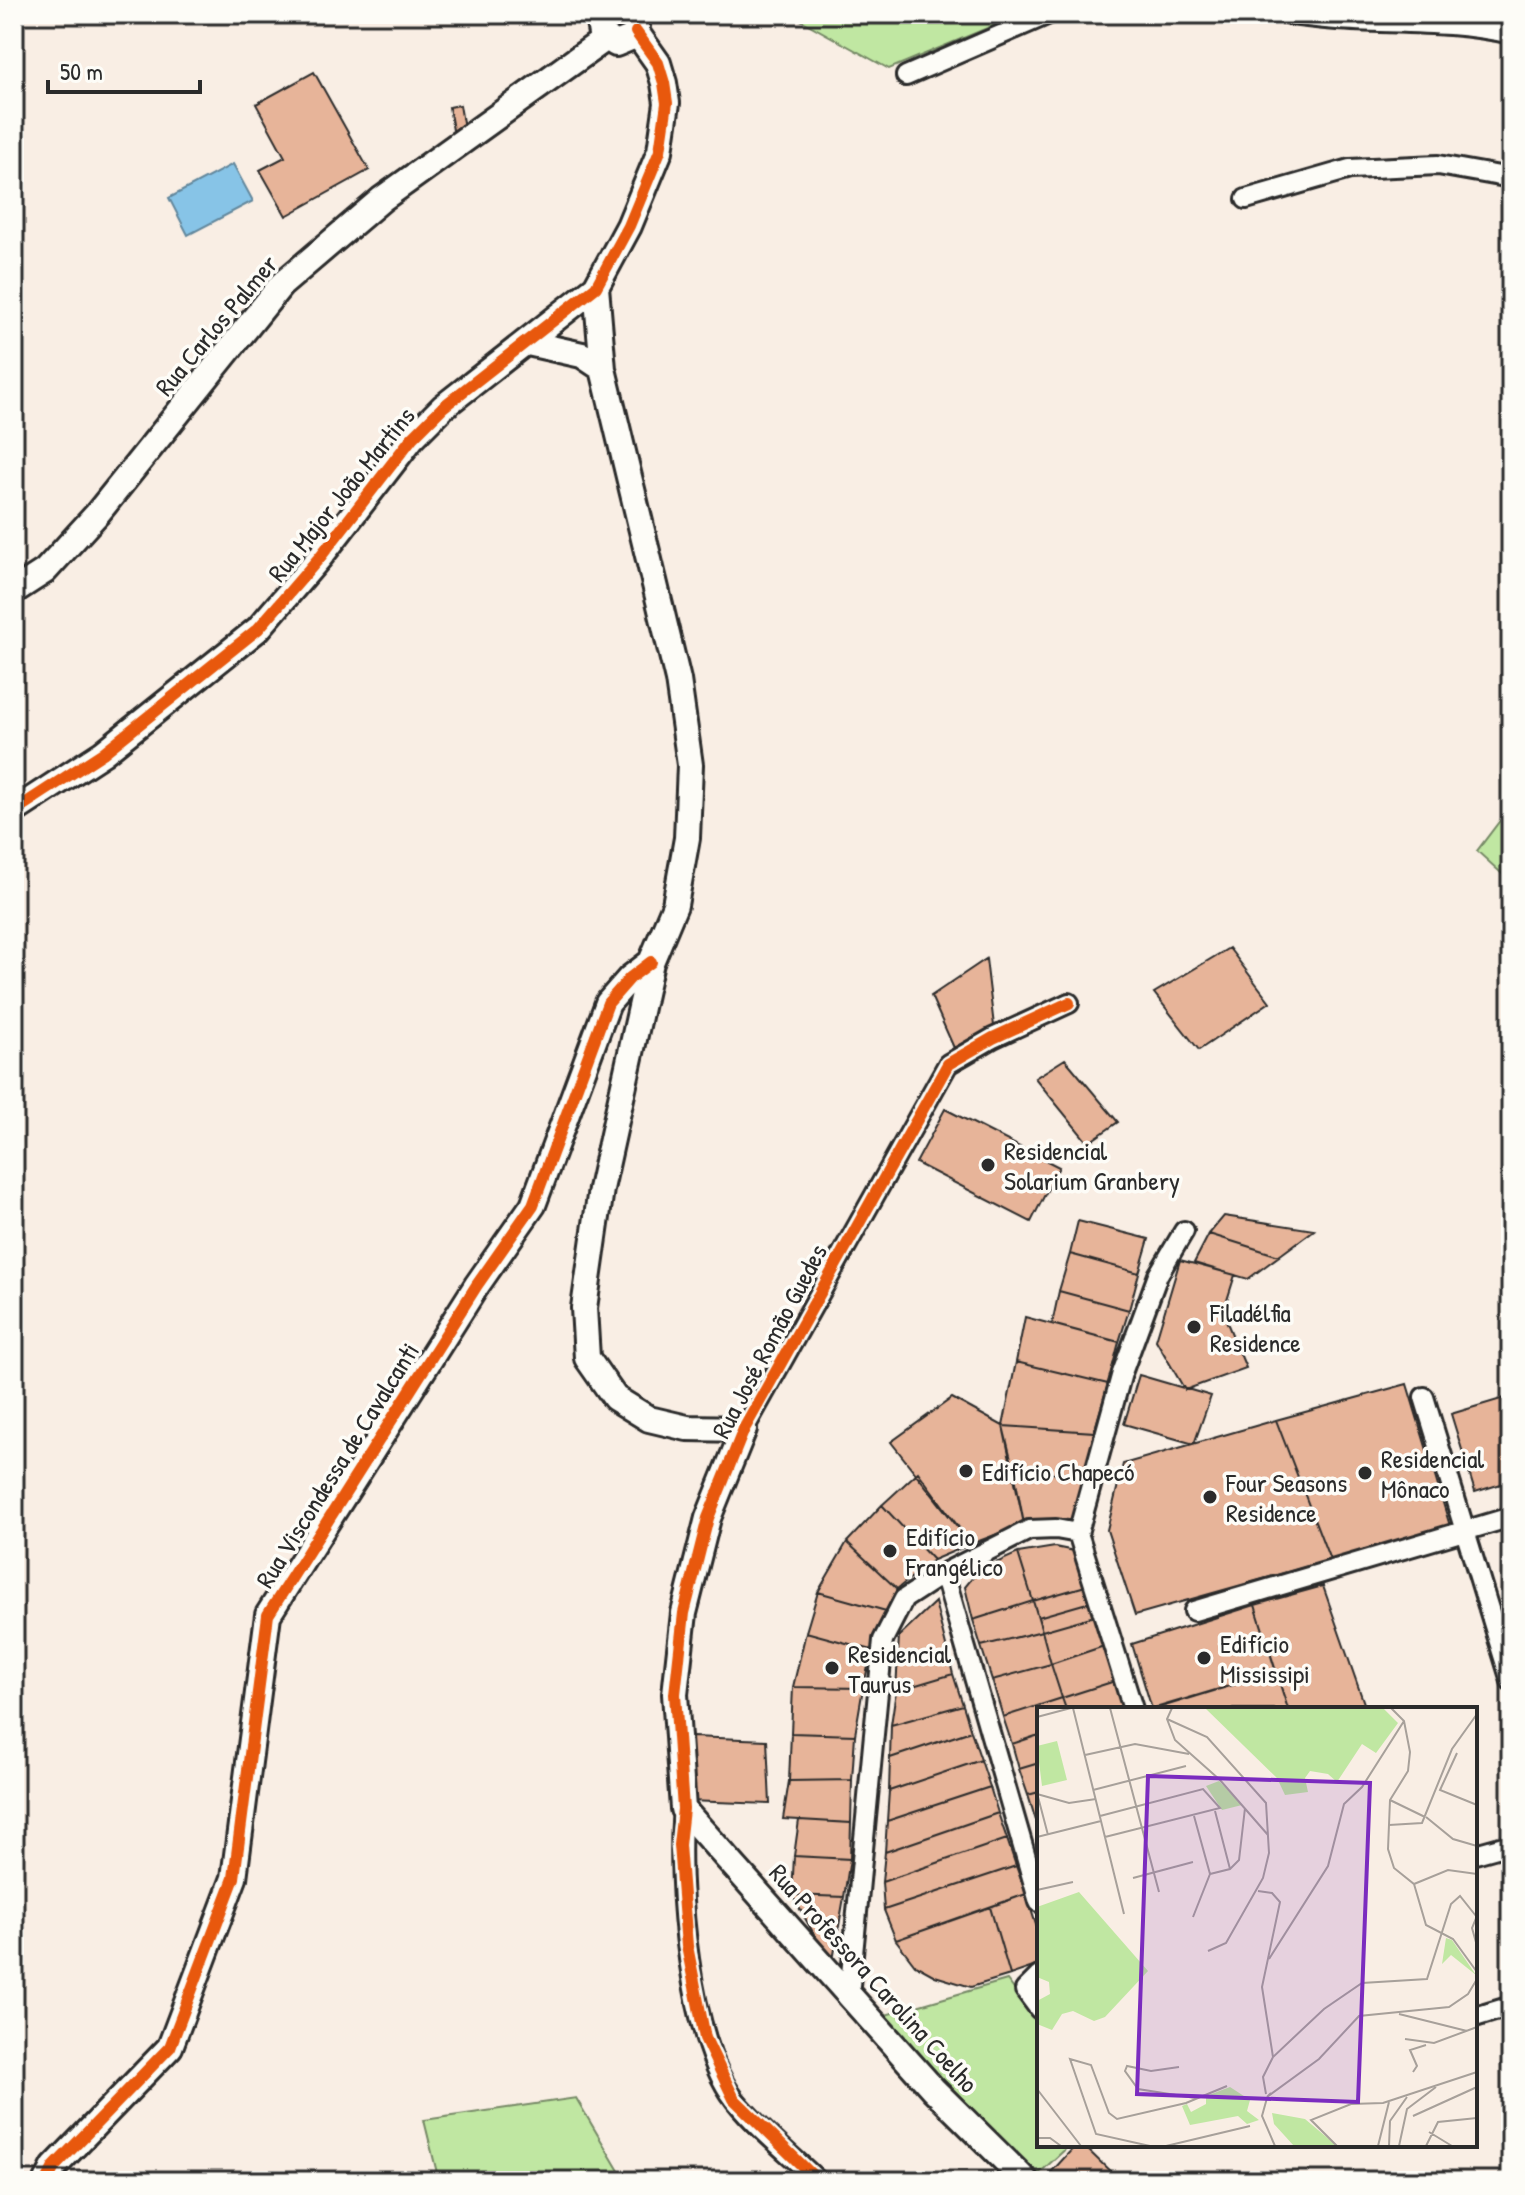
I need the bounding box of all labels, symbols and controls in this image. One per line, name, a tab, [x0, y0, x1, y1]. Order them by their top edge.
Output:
scale bar	[48, 44, 200, 94]
text: 50 m	[60, 55, 103, 87]
street label: Rua Carlos Palmer	[147, 247, 285, 403]
street label: Rua Major João Martins	[260, 399, 422, 589]
place label: Residencial Solarium Granbery	[1004, 1133, 1180, 1198]
marker: Residencial Solarium Granbery	[979, 1156, 997, 1174]
street label: Rua José Romão Guedes	[703, 1238, 835, 1444]
place label: Filadélfia Residence	[1209, 1295, 1301, 1360]
marker: Filadélfia Residence	[1185, 1318, 1203, 1336]
street label: Rua Viscondessa de Cavalcanti	[247, 1336, 427, 1594]
place label: Residencial Mônaco	[1381, 1441, 1484, 1506]
place label: Edifício Chapecó	[982, 1454, 1134, 1489]
marker: Edifício Chapecó	[957, 1462, 975, 1480]
marker: Residencial Mônaco	[1356, 1464, 1374, 1482]
place label: Four Seasons Residence	[1225, 1465, 1347, 1530]
marker: Four Seasons Residence	[1201, 1488, 1219, 1506]
place label: Edifício Frangélico	[905, 1519, 1003, 1584]
marker: Edifício Frangélico	[881, 1542, 899, 1560]
place label: Edifício Mississipi	[1220, 1626, 1310, 1691]
place label: Residencial Taurus	[848, 1636, 951, 1701]
marker: Edifício Mississipi	[1195, 1649, 1213, 1667]
marker: Residencial Taurus	[823, 1659, 841, 1677]
inset map	[1037, 1707, 1477, 2147]
street label: Rua Professora Carolina Coelho	[762, 1856, 986, 2100]

